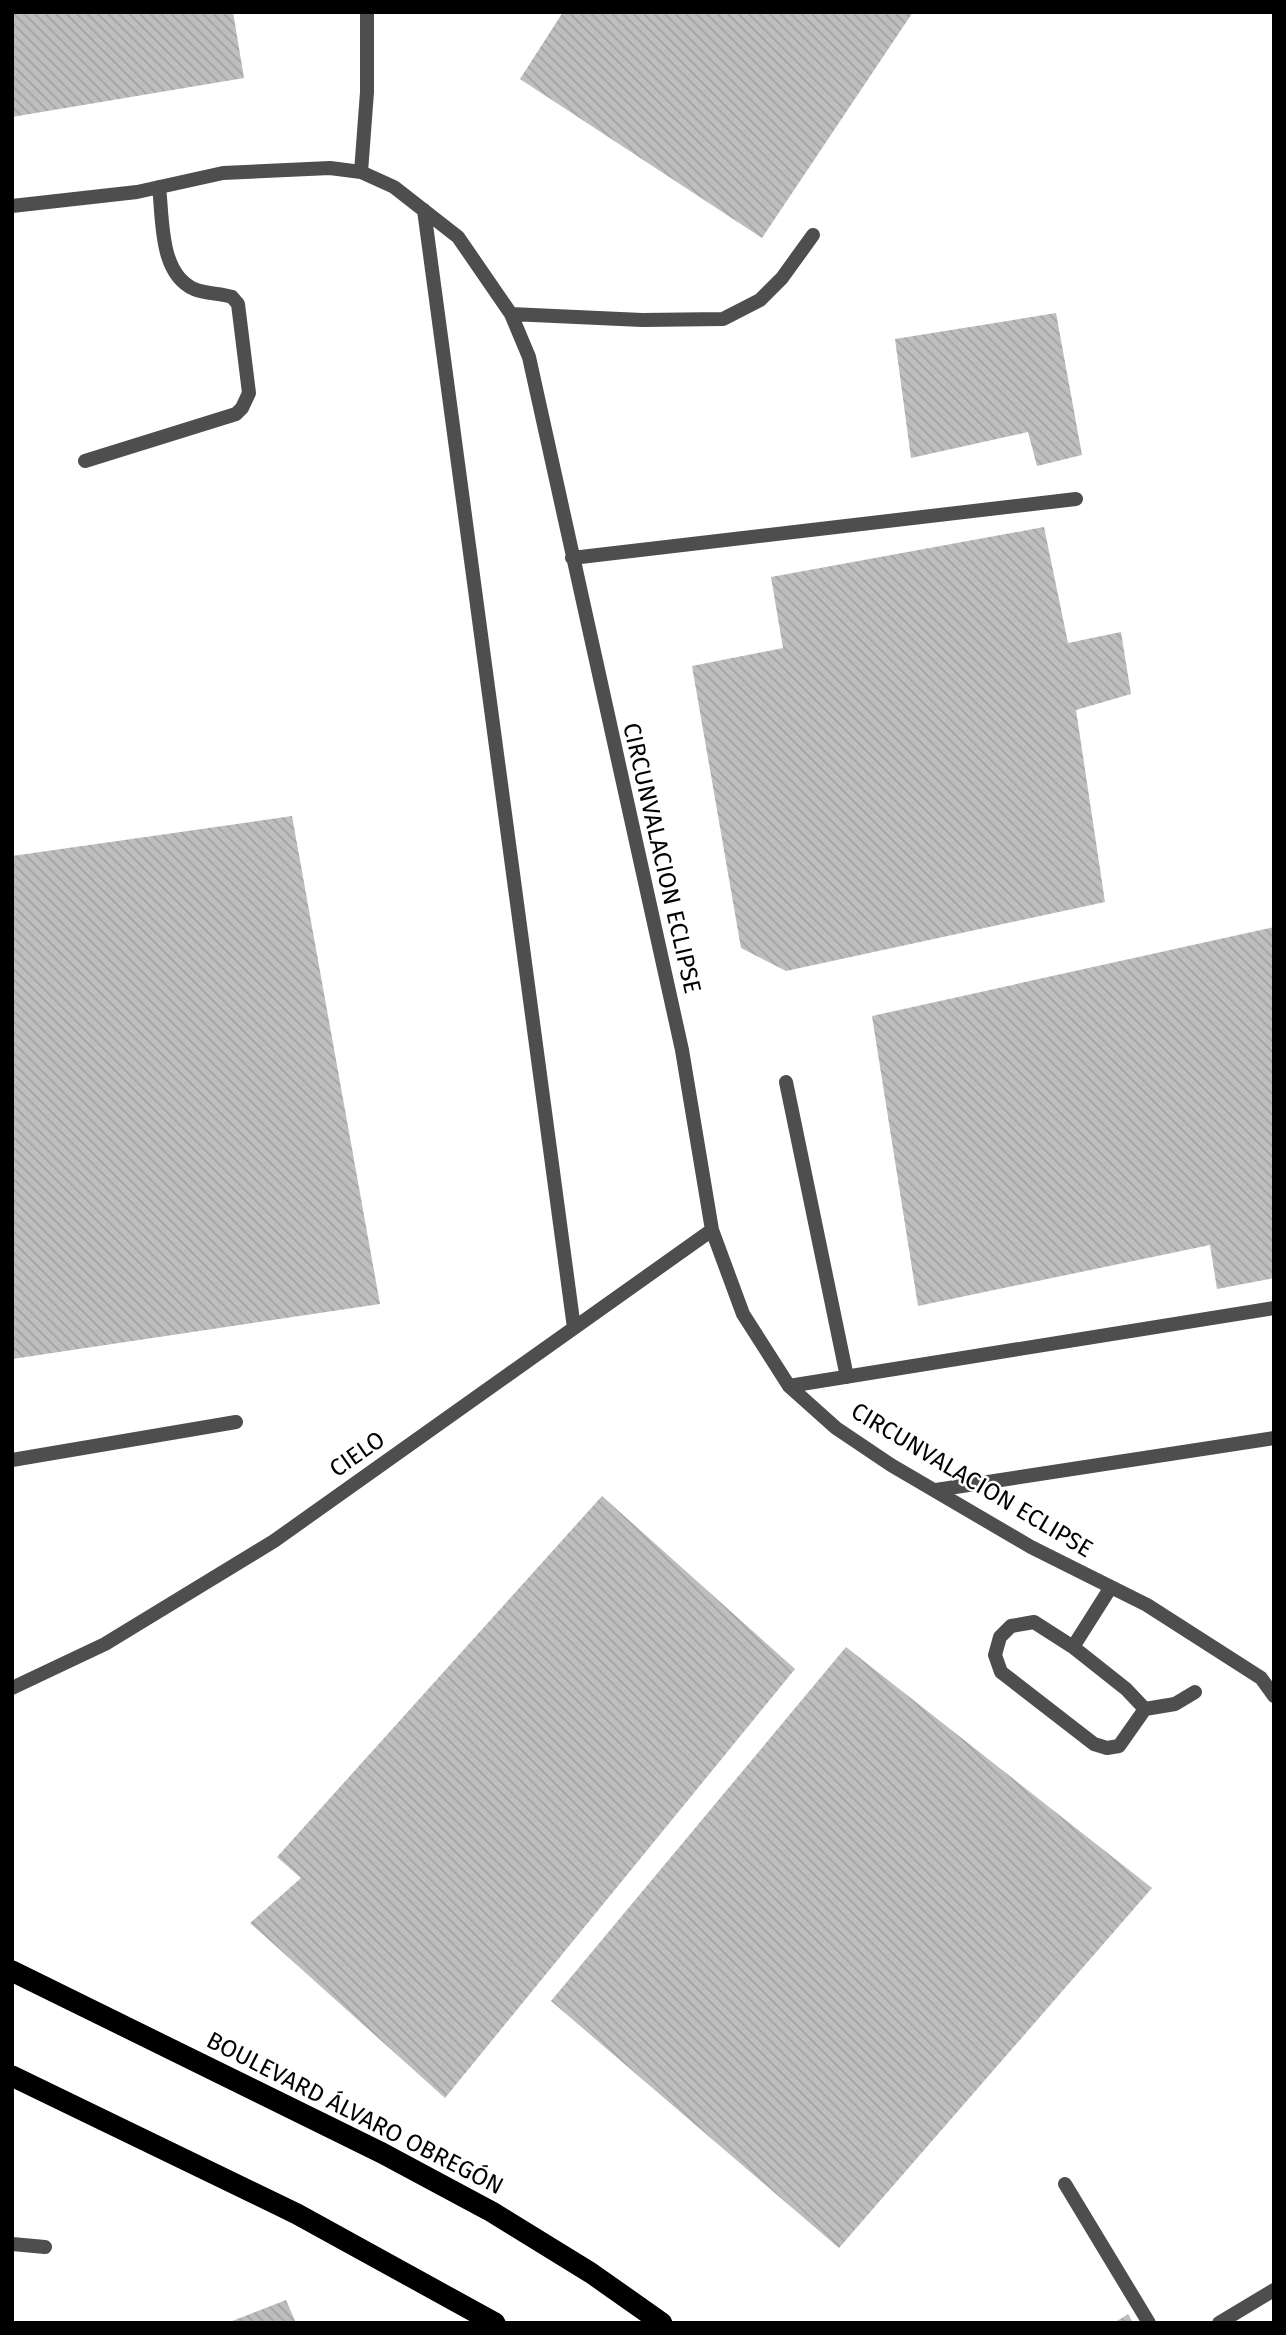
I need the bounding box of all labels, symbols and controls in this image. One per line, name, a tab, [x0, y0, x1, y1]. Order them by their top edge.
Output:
street label: CIRCUNVALACION ECLIPSE	[617, 720, 707, 996]
street label: CIRCUNVALACION ECLIPSE	[846, 1397, 1098, 1563]
street label: CIELO	[324, 1425, 390, 1483]
street label: BOULEVARD ÁLVARO OBREGÓN	[202, 2025, 508, 2200]

